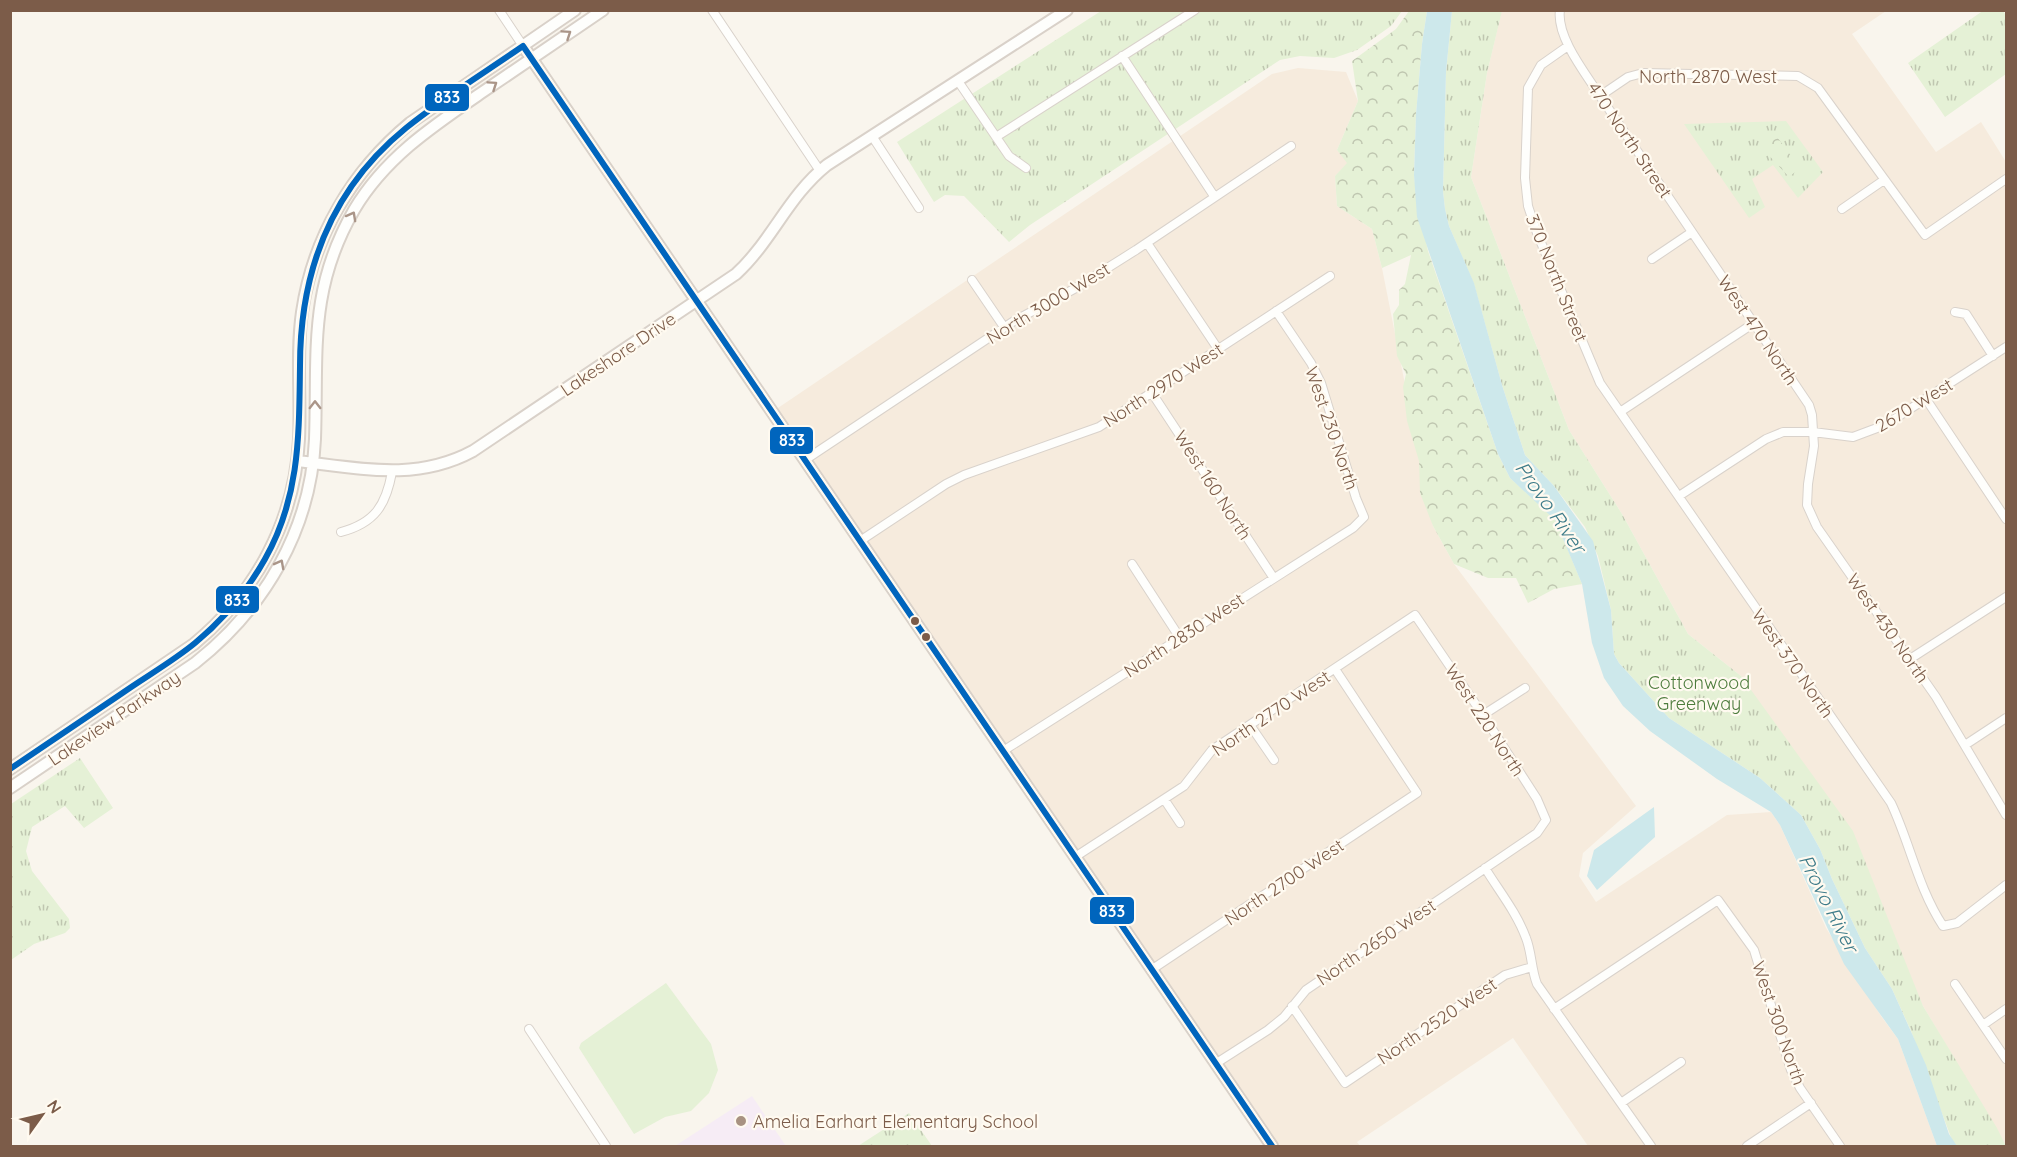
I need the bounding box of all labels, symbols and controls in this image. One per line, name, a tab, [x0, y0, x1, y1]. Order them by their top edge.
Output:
one-way arrow	[561, 31, 572, 42]
street label: North 2870 West	[1639, 65, 1777, 88]
street label: 470 North Street	[1583, 78, 1677, 202]
one-way arrow	[486, 81, 497, 92]
line badge: 833	[424, 83, 470, 112]
text: 833	[434, 87, 460, 107]
street label: 370 North Street	[1521, 211, 1593, 345]
one-way arrow	[344, 212, 356, 222]
street label: North 3000 West	[982, 257, 1114, 349]
street label: West 470 North	[1713, 271, 1803, 389]
street label: Lakeshore Drive	[556, 307, 680, 401]
street label: North 2970 West	[1099, 338, 1227, 432]
street label: West 230 North	[1300, 363, 1364, 493]
street label: 2670 West	[1871, 373, 1957, 437]
one-way arrow	[309, 400, 321, 409]
line badge: 833	[769, 426, 814, 455]
street label: West 160 North	[1169, 426, 1257, 544]
text: 833	[779, 430, 805, 450]
water label: Provo River	[1510, 456, 1593, 560]
one-way arrow	[273, 560, 284, 571]
street label: West 430 North	[1842, 569, 1934, 687]
line badge: 833	[215, 585, 260, 614]
street label: North 2830 West	[1120, 588, 1248, 682]
text: 833	[224, 590, 250, 610]
street label: West 370 North	[1747, 604, 1839, 722]
unlabelled marker	[909, 615, 921, 627]
unlabelled marker	[920, 631, 932, 643]
street label: West 220 North	[1440, 659, 1530, 781]
street label: Lakeview Parkway	[43, 665, 185, 771]
street label: North 2770 West	[1207, 665, 1335, 761]
park label: Cottonwood Greenway	[1648, 671, 1750, 715]
street label: North 2700 West	[1220, 834, 1348, 930]
water label: Provo River	[1794, 850, 1865, 958]
street label: North 2650 West	[1312, 894, 1440, 990]
line badge: 833	[1089, 896, 1135, 925]
text: 833	[1099, 901, 1125, 921]
street label: West 300 North	[1747, 958, 1811, 1088]
street label: North 2520 West	[1373, 973, 1501, 1069]
north arrow	[12, 1085, 72, 1145]
text: N	[43, 1096, 66, 1117]
place label: Amelia Earhart Elementary School	[753, 1110, 1038, 1133]
marker: Amelia Earhart Elementary School	[734, 1114, 748, 1128]

